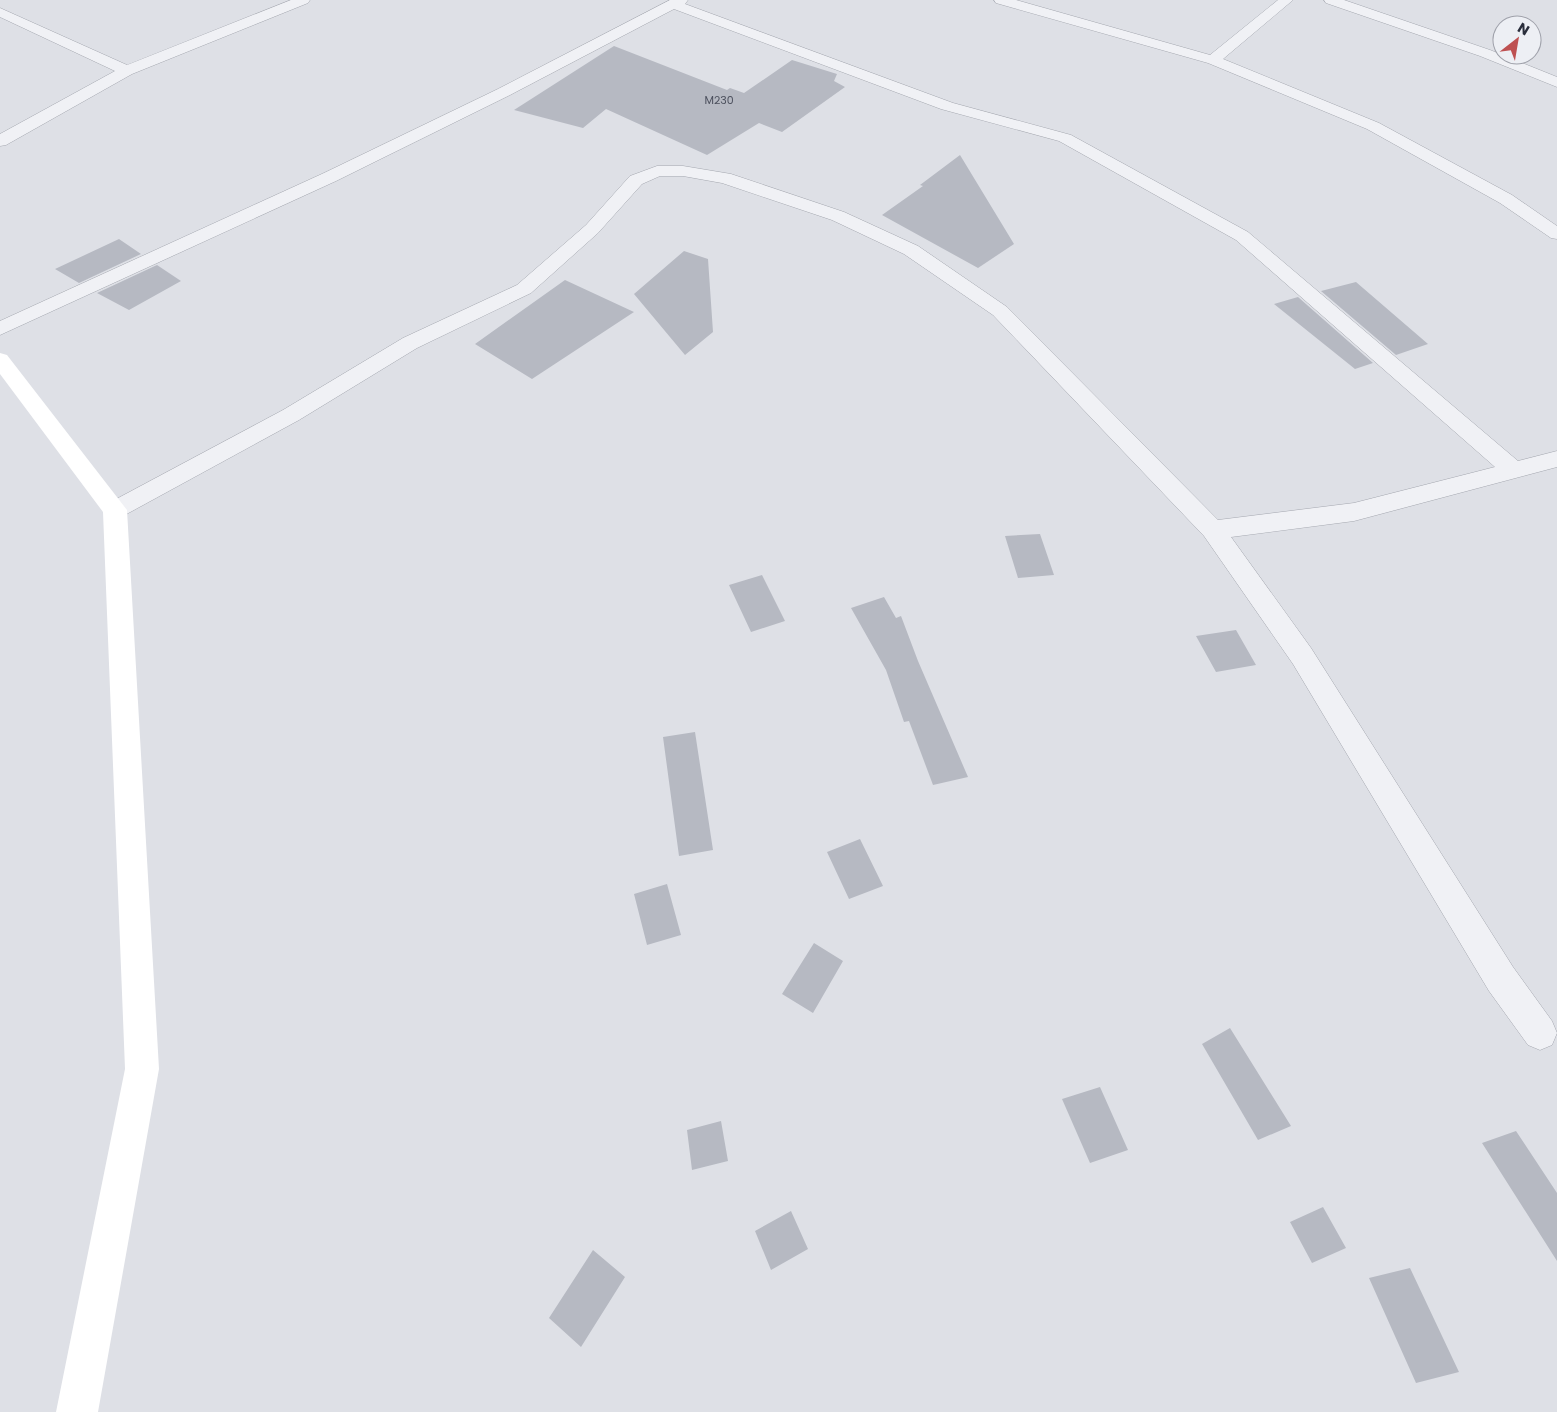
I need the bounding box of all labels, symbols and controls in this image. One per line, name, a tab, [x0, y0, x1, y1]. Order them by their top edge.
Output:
north arrow	[1492, 15, 1542, 65]
text: N	[1514, 18, 1533, 40]
house number: M230	[704, 92, 734, 108]

